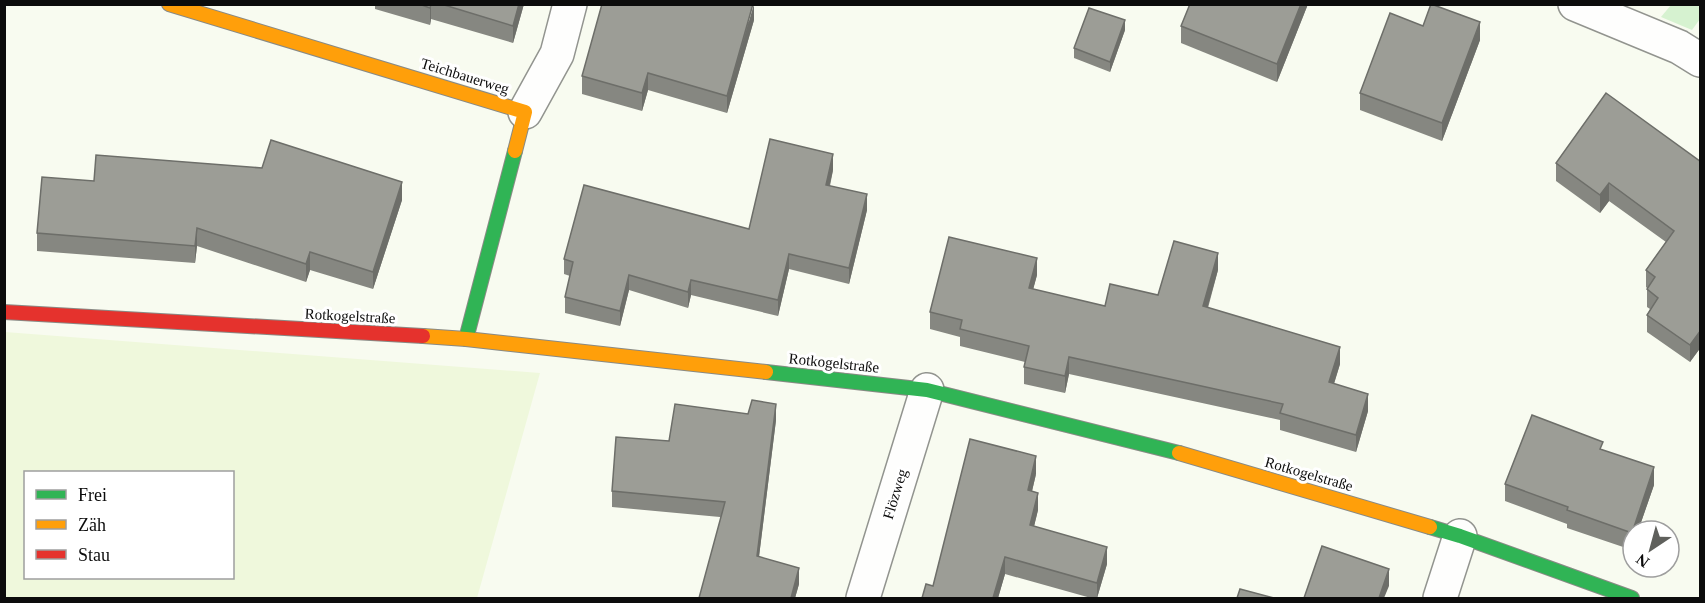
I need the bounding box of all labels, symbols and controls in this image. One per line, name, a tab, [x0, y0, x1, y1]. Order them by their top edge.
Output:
street label: Teichbauerweg	[419, 55, 512, 97]
street label: Rotkogelstraße	[304, 306, 396, 326]
street label: Rotkogelstraße	[788, 350, 880, 376]
street label: Rotkogelstraße	[1263, 454, 1355, 494]
street label: Flözweg	[880, 466, 910, 521]
legend	[24, 471, 234, 579]
text: Frei	[78, 485, 107, 505]
text: Zäh	[78, 515, 106, 535]
north arrow	[1621, 519, 1681, 579]
text: Stau	[78, 545, 110, 565]
text: N	[1632, 550, 1652, 571]

